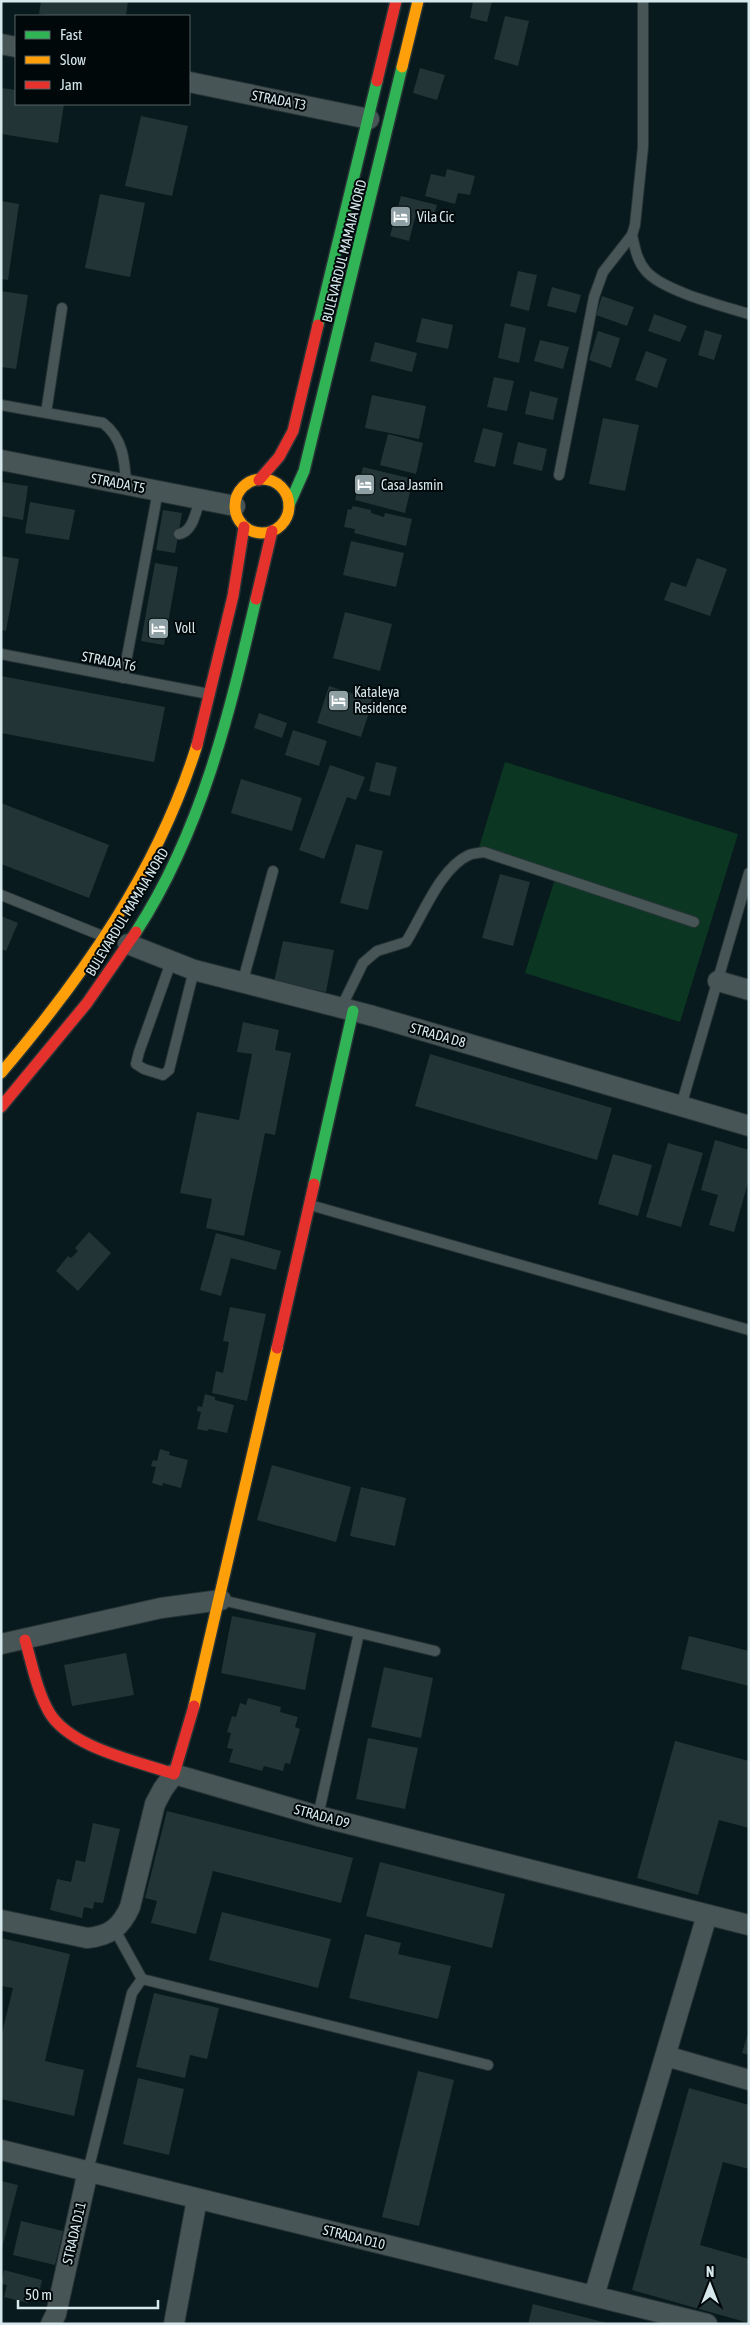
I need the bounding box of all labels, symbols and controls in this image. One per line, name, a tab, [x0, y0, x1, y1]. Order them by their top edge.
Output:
legend	[15, 15, 190, 105]
text: Fast	[60, 26, 82, 43]
text: Slow	[60, 51, 86, 68]
text: Jam	[60, 76, 83, 93]
street label: STRADA T3	[250, 87, 308, 113]
street label: BULEVARDUL MAMAIA NORD	[319, 178, 369, 324]
hotel icon: Vila Cic	[389, 205, 413, 229]
place label: Vila Cic	[417, 209, 455, 225]
street label: STRADA T5	[89, 470, 147, 496]
hotel icon: Casa Jasmin	[353, 473, 377, 497]
place label: Casa Jasmin	[381, 477, 443, 493]
hotel icon: Voll	[147, 616, 171, 640]
place label: Voll	[175, 620, 196, 636]
street label: STRADA T6	[80, 648, 138, 674]
place label: Kataleya Residence	[354, 684, 407, 716]
hotel icon: Kataleya Residence	[326, 688, 350, 712]
street label: BULEVARDUL MAMAIA NORD	[82, 845, 172, 979]
street label: STRADA D8	[408, 1019, 468, 1051]
street label: STRADA D9	[292, 1801, 352, 1831]
street label: STRADA D11	[59, 2200, 89, 2266]
street label: STRADA D10	[321, 2222, 387, 2253]
north arrow	[685, 2260, 735, 2310]
text: N	[706, 2264, 714, 2280]
scale bar	[18, 2278, 158, 2310]
text: 50 m	[25, 2286, 52, 2303]

